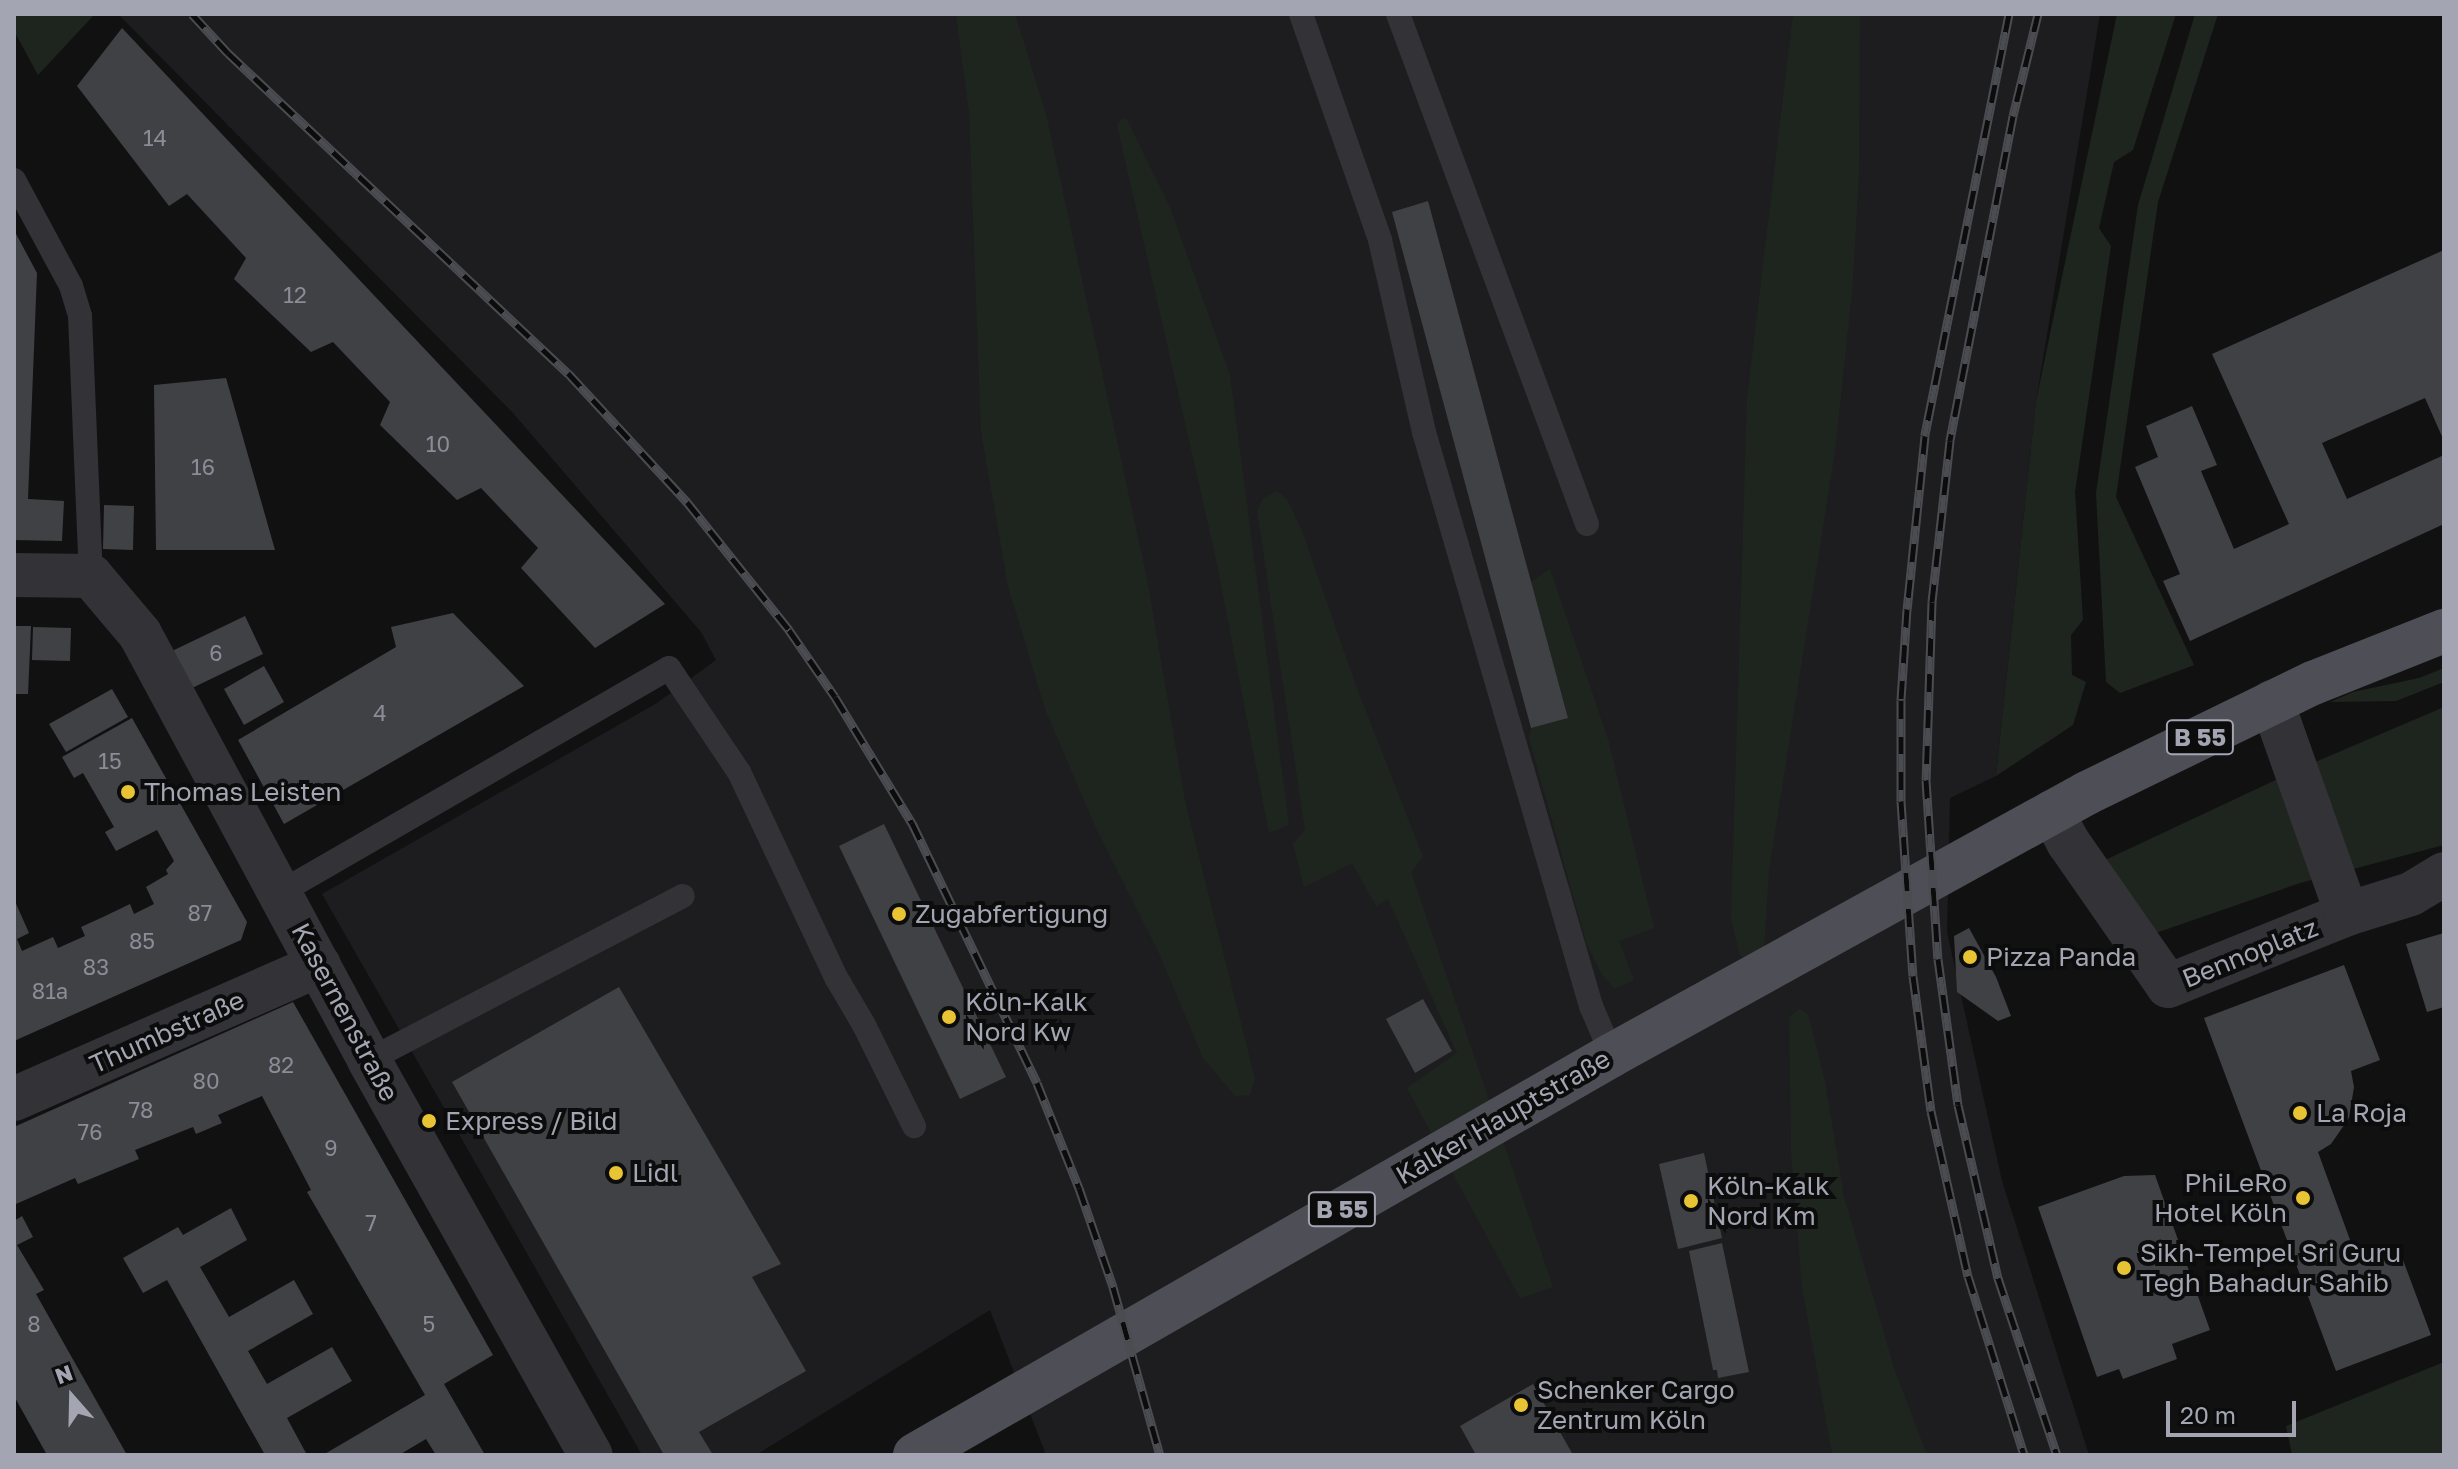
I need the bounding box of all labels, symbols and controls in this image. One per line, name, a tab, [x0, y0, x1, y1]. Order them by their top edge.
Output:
house number: 14	[143, 125, 167, 151]
house number: 12	[283, 282, 307, 308]
house number: 10	[426, 431, 450, 457]
house number: 16	[191, 454, 215, 480]
house number: 6	[209, 640, 223, 666]
house number: 4	[373, 700, 387, 726]
road number: B 55	[2164, 717, 2236, 757]
house number: 15	[98, 748, 122, 774]
place label: Thomas Leisten	[144, 776, 342, 808]
marker: Thomas Leisten	[119, 783, 137, 801]
place label: Zugabfertigung	[915, 898, 1108, 930]
house number: 87	[187, 900, 213, 926]
marker: Zugabfertigung	[890, 905, 908, 923]
street label: Bennoplatz	[2178, 912, 2322, 994]
street label: Kasernenstraße	[285, 918, 405, 1106]
house number: 85	[129, 928, 155, 954]
place label: Pizza Panda	[1986, 941, 2136, 973]
marker: Pizza Panda	[1961, 948, 1979, 966]
house number: 83	[83, 954, 109, 980]
house number: 81a	[32, 978, 68, 1004]
street label: Thumbstraße	[85, 984, 249, 1080]
place label: Köln-Kalk Nord Kw	[965, 986, 1088, 1048]
marker: Köln-Kalk Nord Kw	[940, 1008, 958, 1026]
street label: Kalker Hauptstraße	[1390, 1043, 1616, 1191]
house number: 82	[268, 1052, 294, 1078]
house number: 80	[192, 1068, 220, 1094]
house number: 78	[128, 1097, 154, 1123]
place label: La Roja	[2316, 1097, 2407, 1129]
marker: La Roja	[2291, 1104, 2309, 1122]
place label: Express / Bild	[445, 1105, 618, 1137]
marker: Express / Bild	[420, 1112, 438, 1130]
house number: 76	[78, 1119, 102, 1145]
house number: 9	[324, 1135, 338, 1161]
place label: Lidl	[632, 1157, 678, 1189]
marker: Lidl	[607, 1164, 625, 1182]
place label: PhiLeRo Hotel Köln	[2154, 1167, 2287, 1228]
place label: Köln-Kalk Nord Km	[1707, 1170, 1830, 1232]
road number: B 55	[1306, 1189, 1378, 1229]
marker: PhiLeRo Hotel Köln	[2294, 1189, 2312, 1207]
marker: Köln-Kalk Nord Km	[1682, 1192, 1700, 1210]
house number: 7	[365, 1210, 377, 1236]
place label: Sikh-Tempel Sri Guru Tegh Bahadur Sahib	[2140, 1237, 2401, 1298]
marker: Sikh-Tempel Sri Guru Tegh Bahadur Sahib	[2115, 1259, 2133, 1277]
house number: 8	[27, 1311, 41, 1337]
house number: 5	[423, 1311, 435, 1337]
north arrow	[32, 1357, 112, 1437]
text: N	[51, 1358, 76, 1390]
place label: Schenker Cargo Zentrum Köln	[1537, 1374, 1735, 1436]
scale bar	[2170, 1385, 2300, 1435]
marker: Schenker Cargo Zentrum Köln	[1512, 1396, 1530, 1414]
text: 20 m	[2180, 1400, 2236, 1429]

